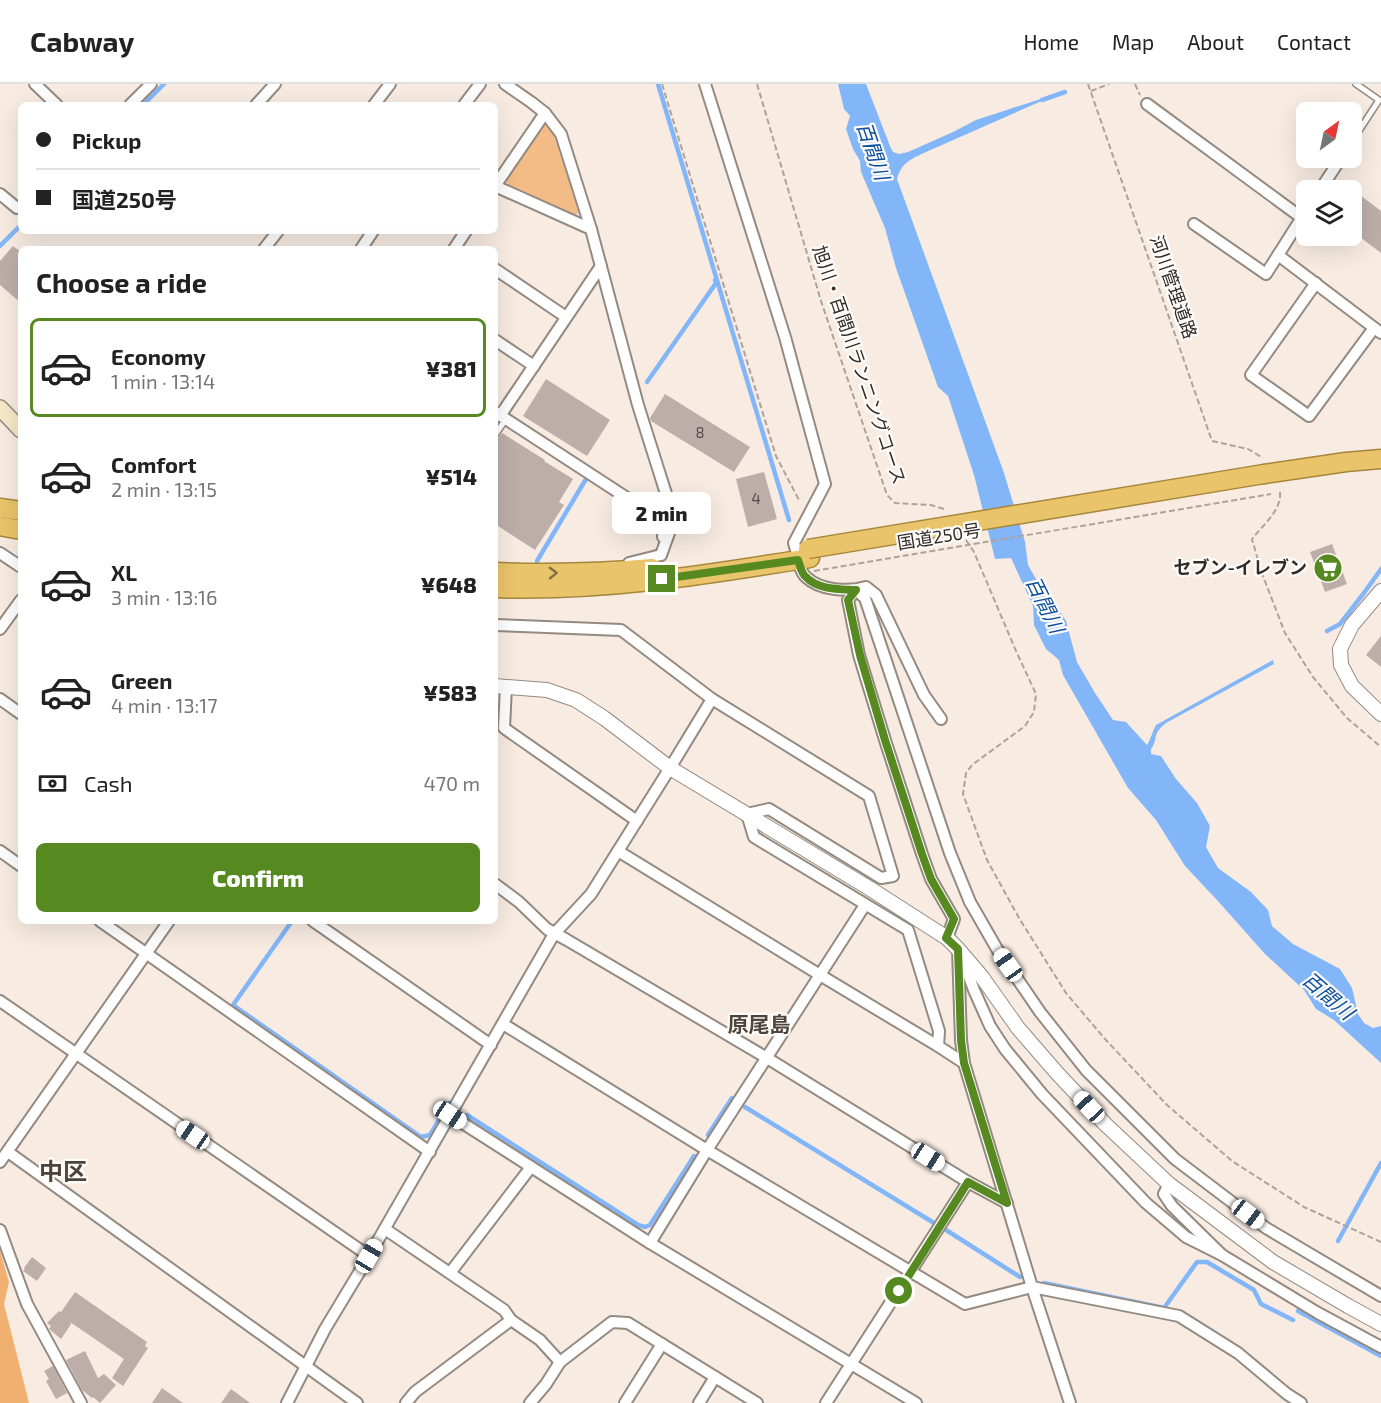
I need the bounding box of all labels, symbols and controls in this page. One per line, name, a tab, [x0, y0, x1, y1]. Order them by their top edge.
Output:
text: Cabway	[30, 24, 134, 58]
text: Home	[1023, 29, 1079, 54]
text: Map	[1112, 29, 1154, 54]
text: About	[1187, 29, 1244, 54]
text: Contact	[1277, 29, 1351, 54]
north arrow	[1296, 102, 1362, 168]
map controls	[1296, 102, 1362, 246]
water label: 百間川	[853, 118, 896, 185]
text: Pickup	[72, 127, 141, 153]
button: layers	[1296, 180, 1362, 246]
text: 国道250号	[72, 186, 177, 212]
street label: 河川管理道路	[1146, 232, 1202, 341]
street label: 旭川・百間川ランニングコース	[809, 242, 911, 487]
text: Choose a ride	[36, 266, 207, 298]
icon: car	[39, 341, 93, 395]
text: Economy	[111, 343, 206, 369]
text: ¥381	[425, 355, 477, 381]
text: 1 min · 13:14	[111, 369, 215, 393]
house number: 8	[695, 423, 705, 441]
icon: car	[39, 449, 93, 503]
text: Comfort	[111, 451, 196, 477]
text: ¥514	[425, 463, 477, 489]
text: 2 min · 13:15	[111, 477, 217, 501]
house number: 4	[751, 489, 761, 507]
callout: 2 min	[612, 492, 712, 534]
text: 2 min	[636, 501, 687, 525]
street label: 国道250号	[895, 519, 982, 553]
supermarket icon: セブン-イレブン	[1312, 552, 1344, 584]
place label: セブン-イレブン	[1174, 556, 1307, 578]
icon: car	[39, 557, 93, 611]
text: XL	[111, 559, 137, 585]
route end	[648, 565, 675, 592]
one-way arrow	[549, 567, 558, 580]
text: ¥648	[420, 571, 477, 597]
water label: 百間川	[1022, 572, 1071, 639]
text: 3 min · 13:16	[111, 585, 218, 609]
icon: car	[39, 665, 93, 719]
text: Green	[111, 667, 173, 693]
text: ¥583	[423, 679, 477, 705]
text: 4 min · 13:17	[111, 693, 218, 717]
icon: cash	[36, 767, 69, 800]
text: Cash	[84, 770, 133, 796]
text: 470 m	[423, 771, 480, 795]
button: Confirm	[36, 843, 480, 912]
car	[990, 945, 1026, 985]
water label: 百間川	[1298, 967, 1361, 1025]
district label: 原尾島	[728, 1011, 791, 1036]
car	[1070, 1088, 1108, 1126]
car	[430, 1098, 470, 1132]
car	[173, 1117, 213, 1153]
car	[908, 1140, 948, 1174]
district label: 中区	[39, 1156, 87, 1185]
car	[1228, 1196, 1268, 1232]
car	[352, 1236, 386, 1276]
route start	[885, 1277, 912, 1304]

